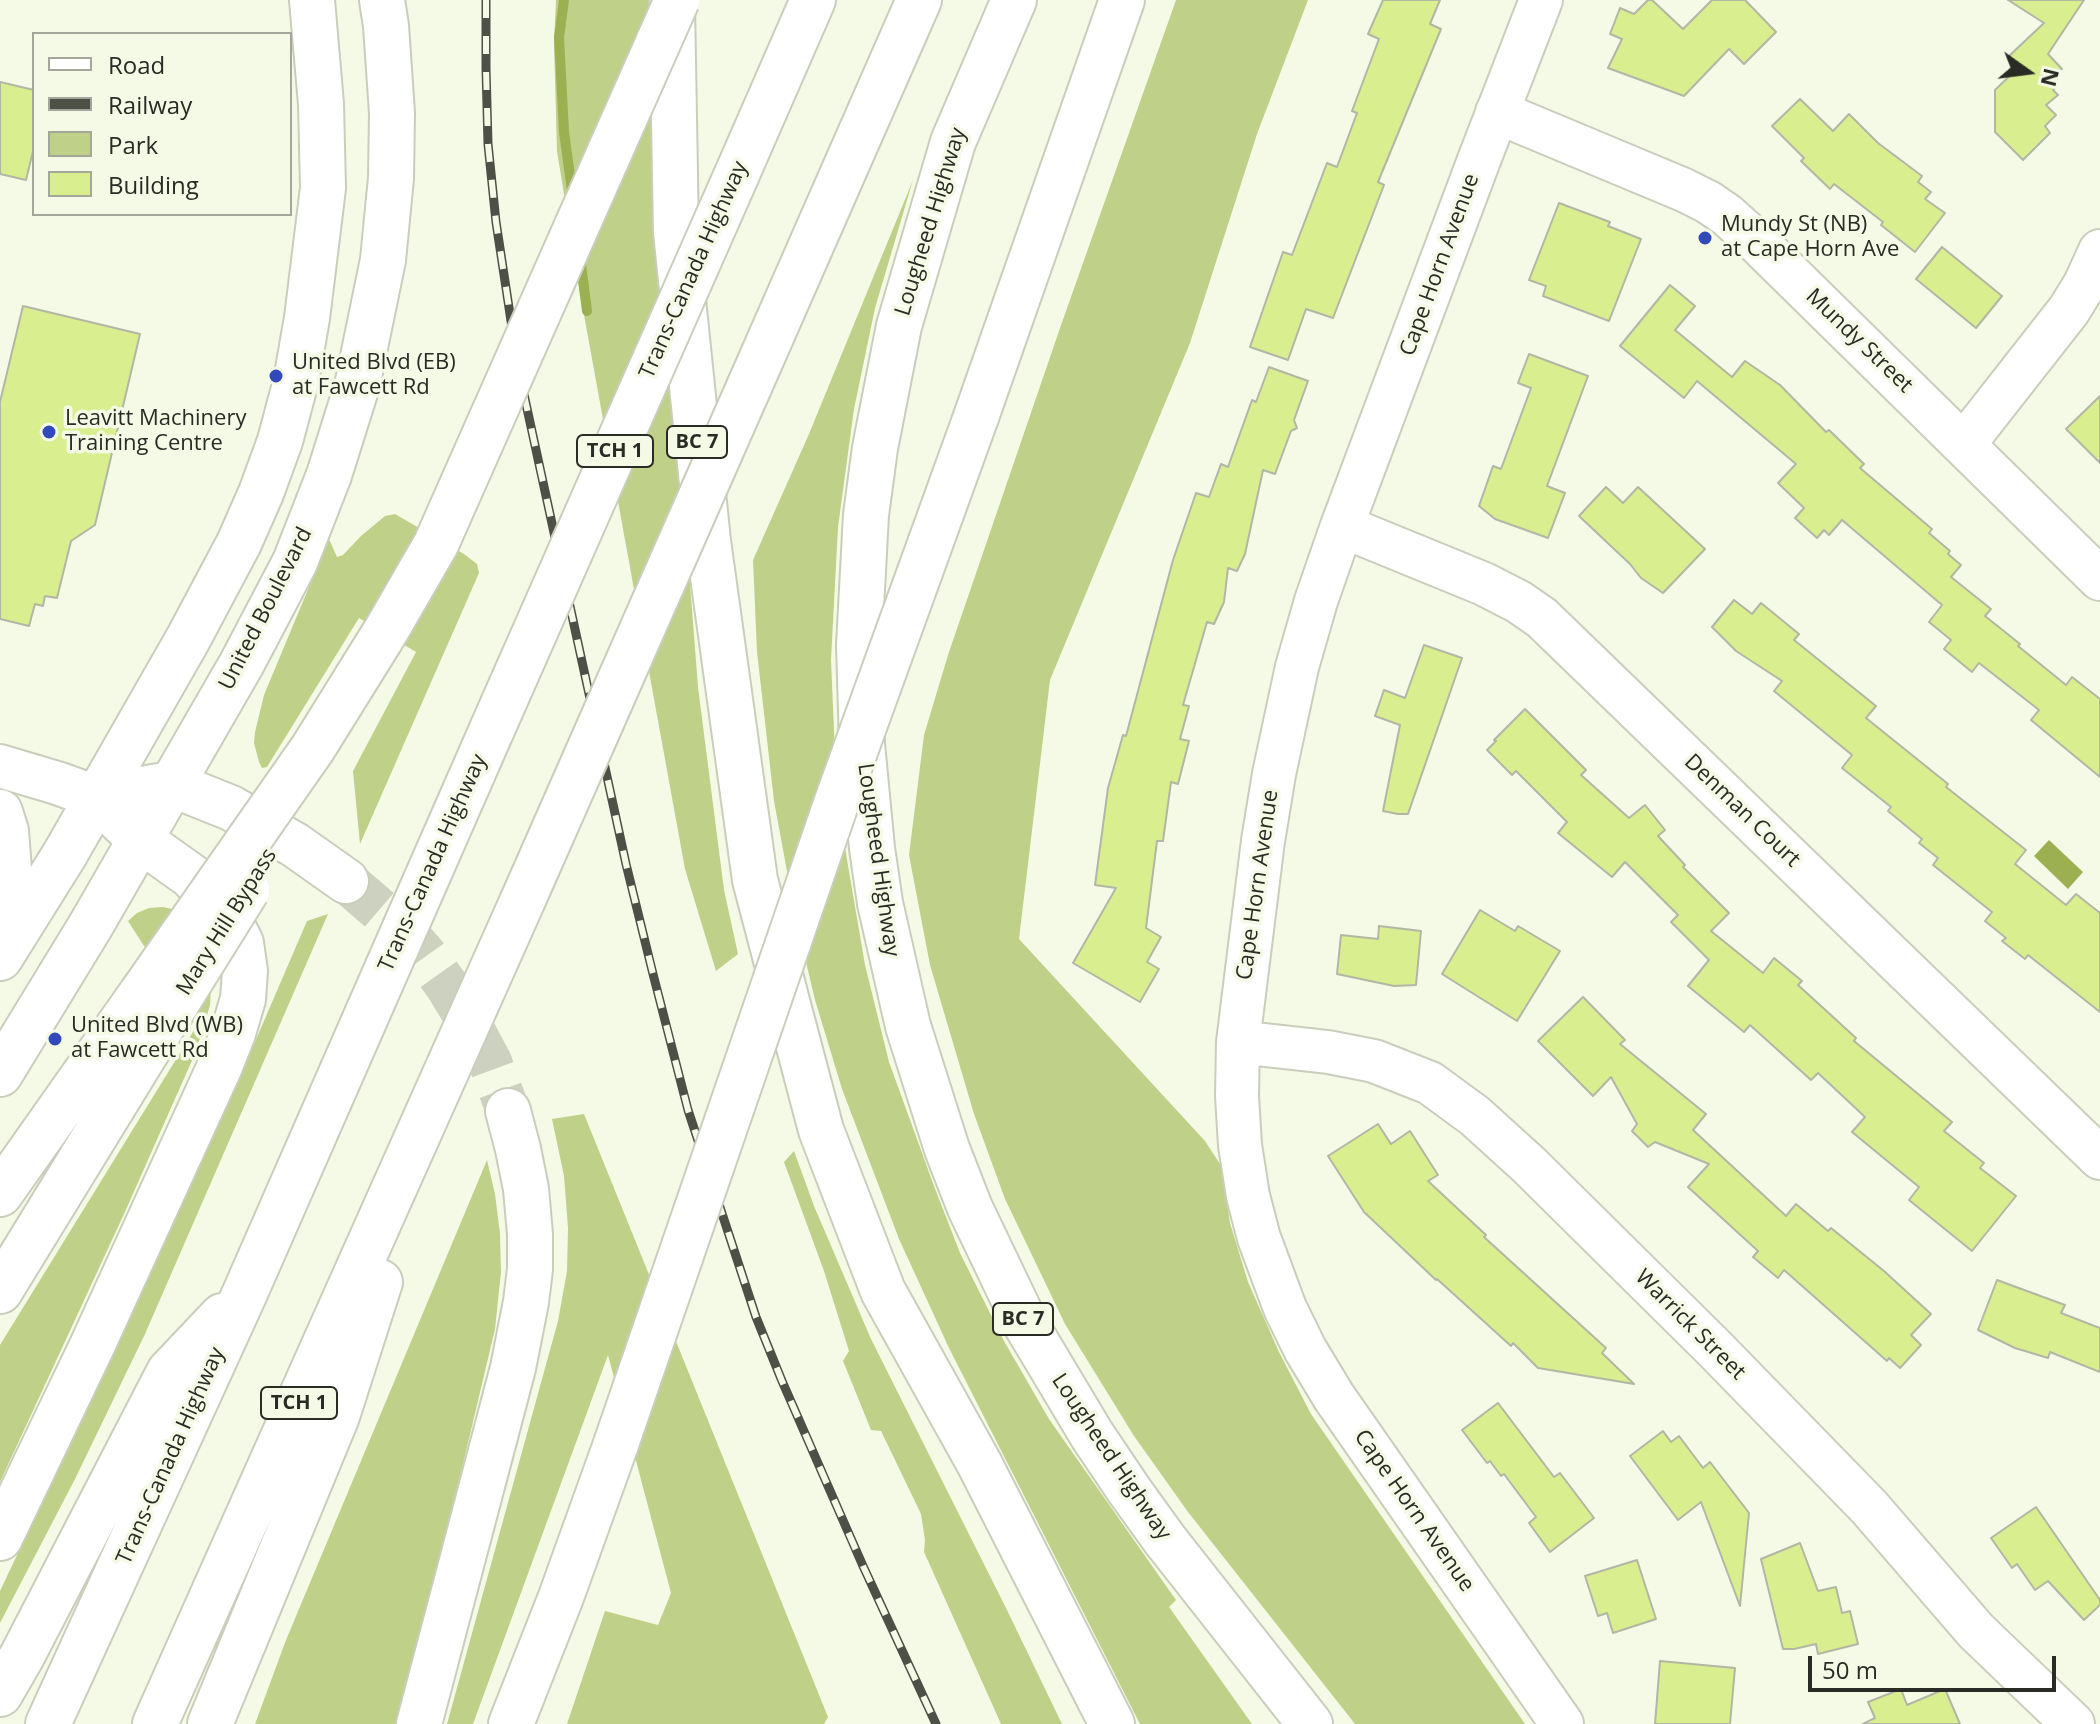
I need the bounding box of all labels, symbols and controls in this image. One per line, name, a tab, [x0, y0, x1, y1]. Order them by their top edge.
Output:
legend	[32, 32, 292, 216]
north arrow	[1988, 32, 2068, 112]
text: Road	[108, 48, 165, 81]
text: N	[2035, 65, 2068, 90]
text: Railway	[108, 88, 192, 121]
street label: Lougheed Highway	[890, 125, 972, 319]
text: Park	[108, 128, 158, 161]
street label: Trans-Canada Highway	[634, 157, 754, 383]
text: Building	[108, 168, 199, 201]
street label: Cape Horn Avenue	[1395, 170, 1485, 360]
place label: Mundy St (NB) at Cape Horn Ave	[1721, 212, 1899, 264]
marker: Mundy St (NB) at Cape Horn Ave	[1696, 229, 1714, 247]
street label: Mundy Street	[1800, 283, 1918, 399]
place label: United Blvd (EB) at Fawcett Rd	[292, 350, 456, 402]
marker: United Blvd (EB) at Fawcett Rd	[267, 367, 285, 385]
place label: Leavitt Machinery Training Centre	[65, 406, 246, 458]
marker: Leavitt Machinery Training Centre	[40, 423, 58, 441]
road number: BC 7	[667, 426, 727, 458]
road number: TCH 1	[577, 435, 653, 467]
street label: United Boulevard	[214, 523, 318, 695]
street label: Denman Court	[1679, 749, 1805, 873]
street label: Trans-Canada Highway	[373, 750, 493, 976]
street label: Lougheed Highway	[851, 762, 905, 958]
street label: Cape Horn Avenue	[1232, 788, 1284, 982]
street label: Mary Hill Bypass	[171, 844, 283, 1000]
place label: United Blvd (WB) at Fawcett Rd	[71, 1013, 243, 1064]
marker: United Blvd (WB) at Fawcett Rd	[46, 1030, 64, 1048]
street label: Warrick Street	[1629, 1264, 1751, 1386]
road number: BC 7	[993, 1303, 1053, 1335]
street label: Trans-Canada Highway	[111, 1343, 231, 1569]
street label: Lougheed Highway	[1046, 1369, 1176, 1545]
road number: TCH 1	[261, 1387, 337, 1419]
street label: Cape Horn Avenue	[1348, 1425, 1480, 1597]
scale bar	[1812, 1640, 2060, 1690]
text: 50 m	[1822, 1653, 1878, 1686]

